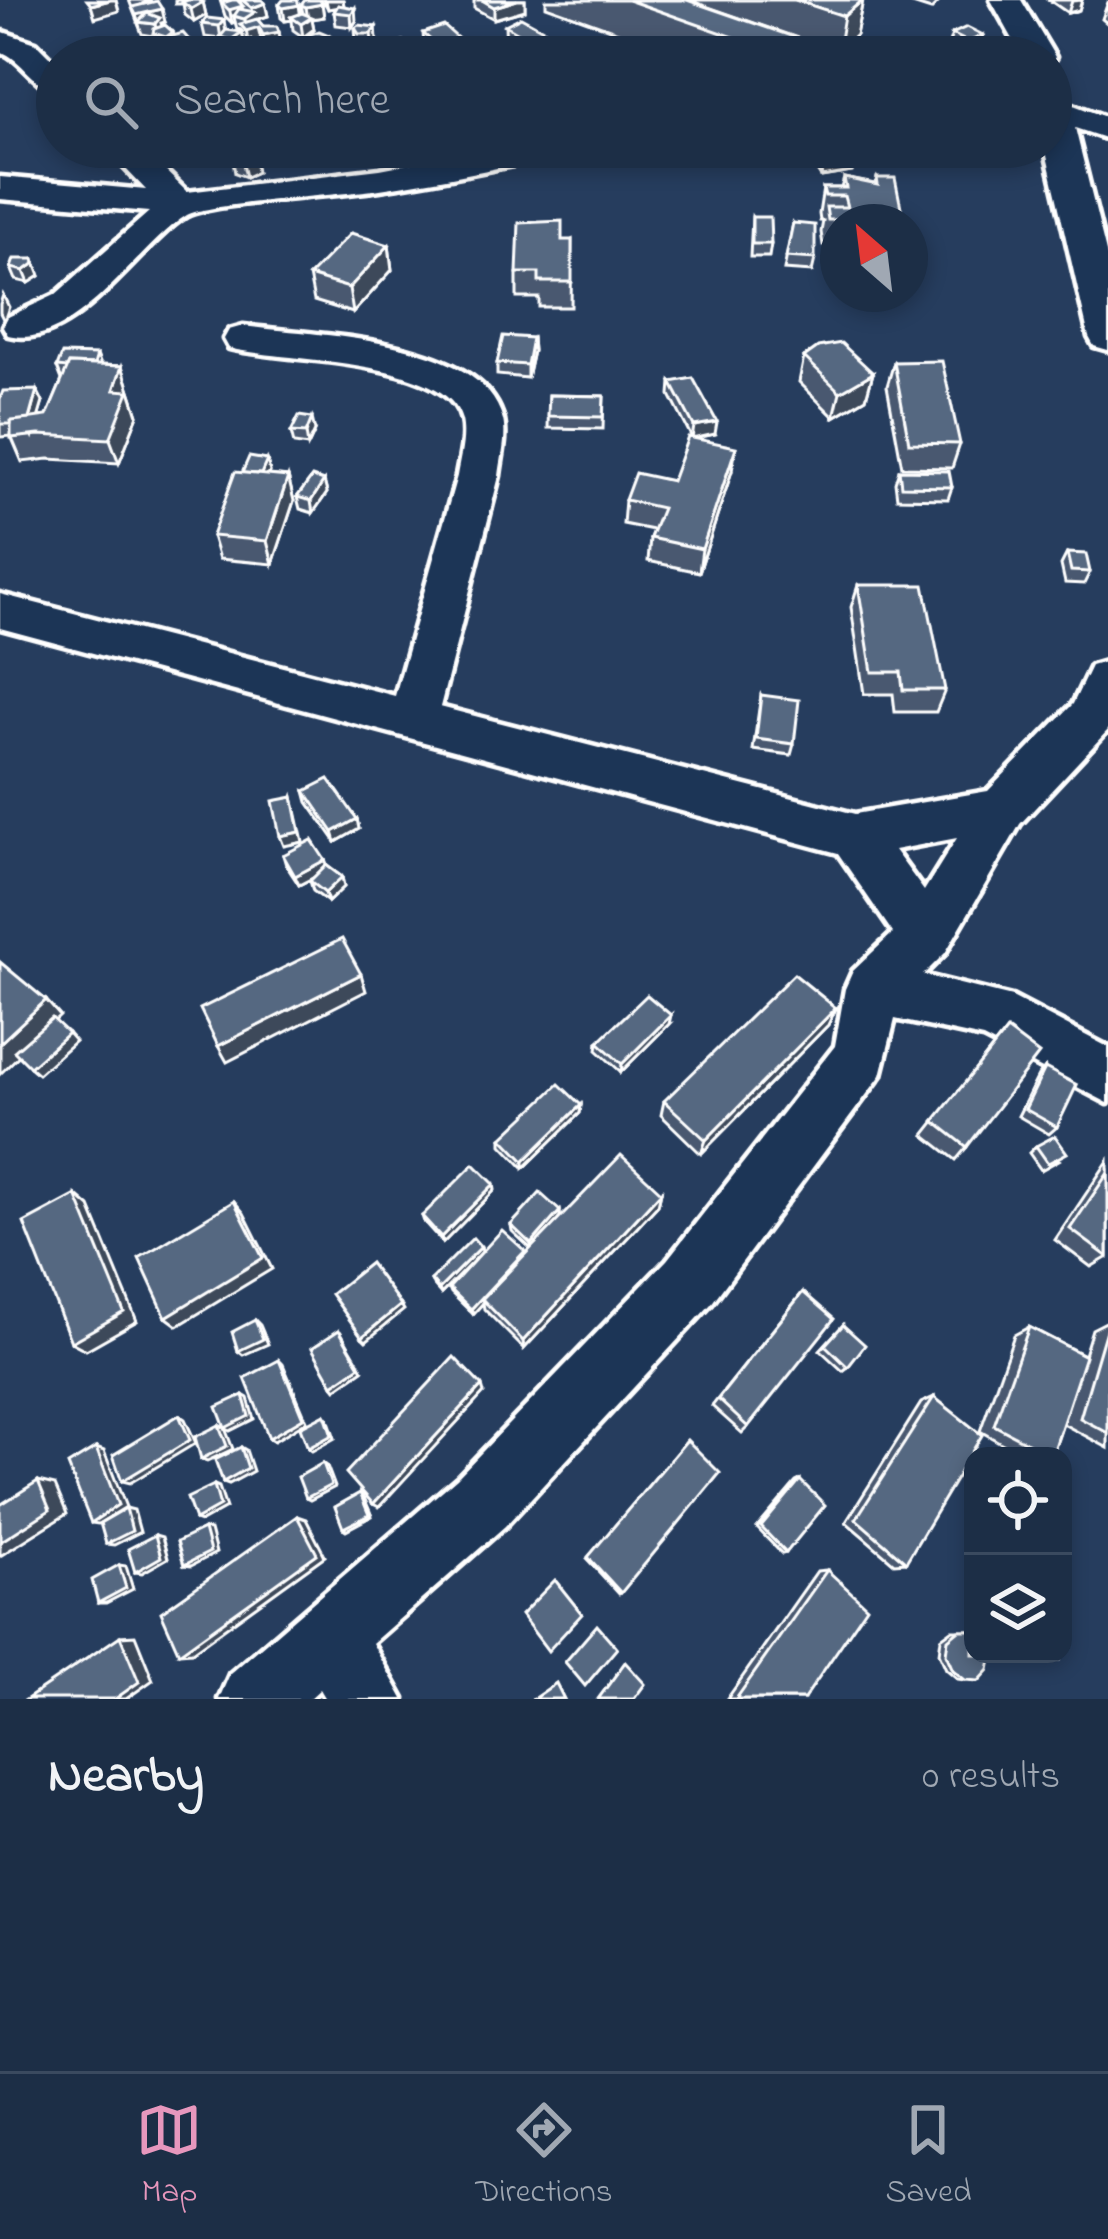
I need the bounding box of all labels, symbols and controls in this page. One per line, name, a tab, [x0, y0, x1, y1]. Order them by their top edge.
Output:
search box	[36, 36, 1072, 168]
icon: search	[78, 69, 144, 135]
text: Search here	[174, 69, 390, 135]
north arrow	[820, 204, 928, 312]
map controls	[964, 1447, 1072, 1663]
button: locate	[964, 1447, 1072, 1555]
button: layers	[964, 1555, 1072, 1663]
text: Nearby	[48, 1740, 204, 1815]
text: 0 results	[922, 1749, 1060, 1806]
tab: Map	[136, 2097, 202, 2217]
tab: Directions	[475, 2097, 613, 2217]
tab: Saved	[885, 2097, 972, 2217]

